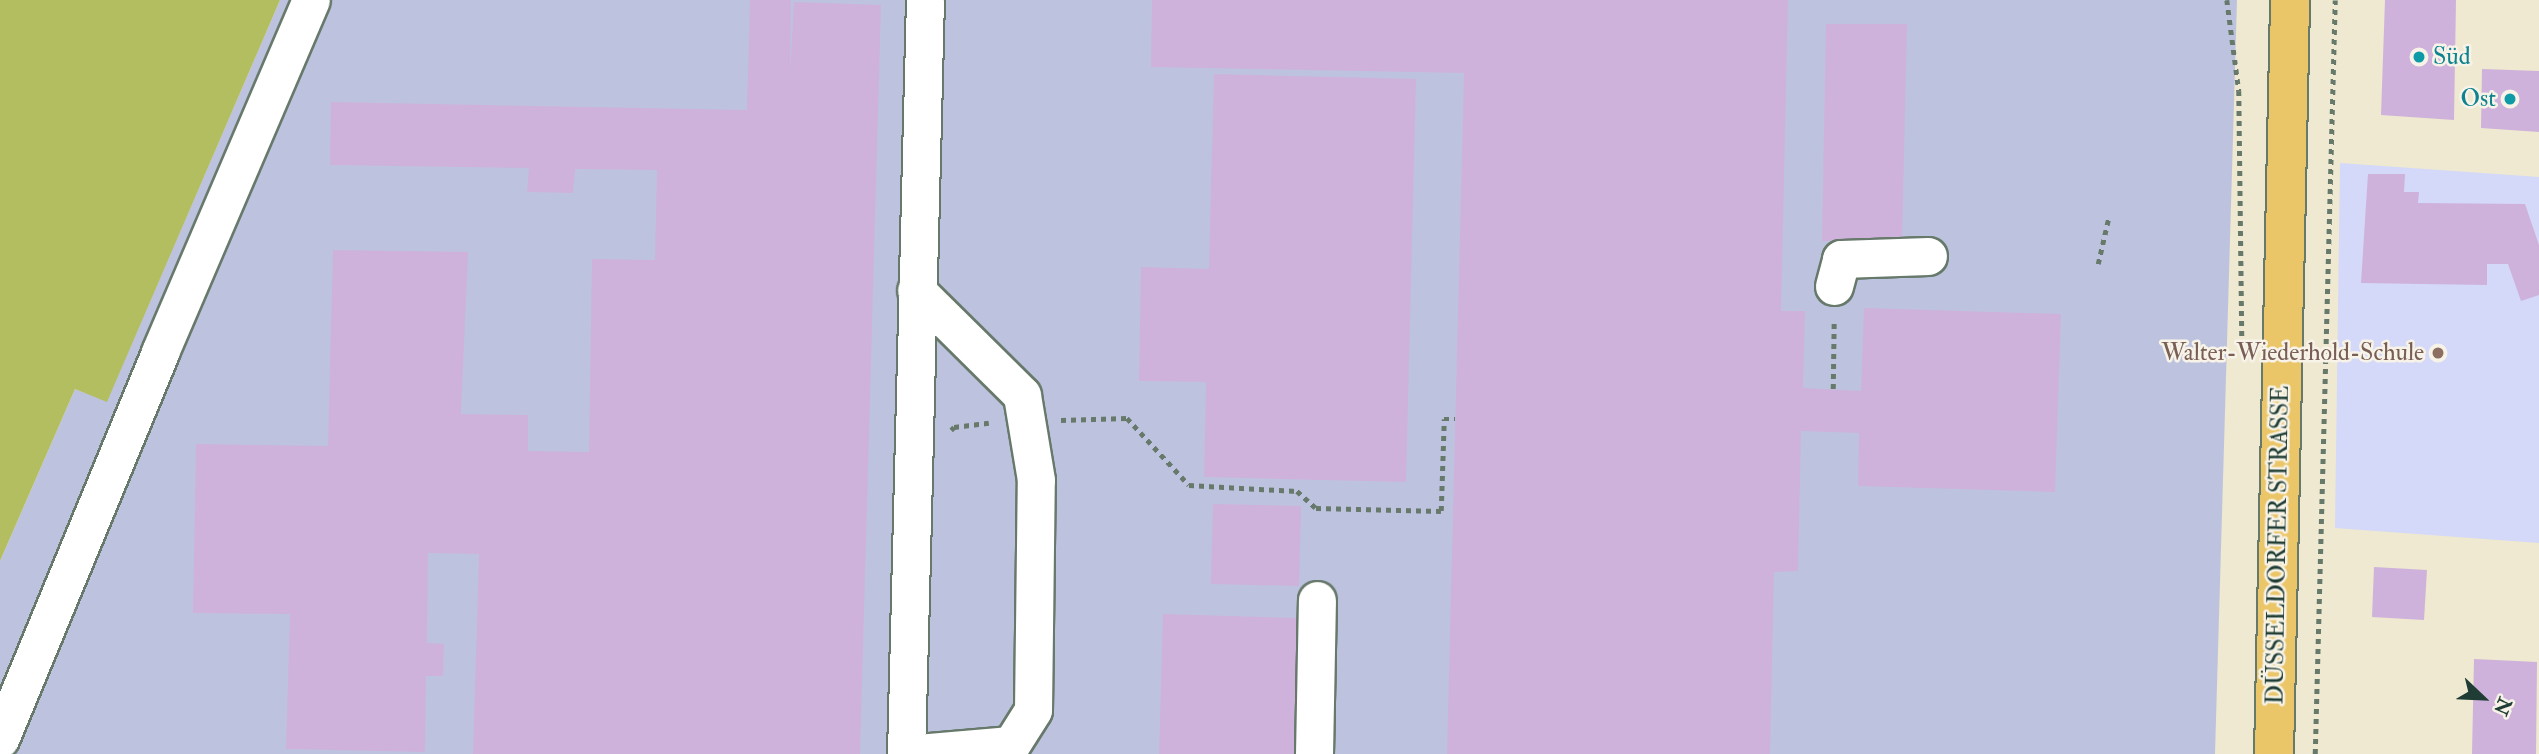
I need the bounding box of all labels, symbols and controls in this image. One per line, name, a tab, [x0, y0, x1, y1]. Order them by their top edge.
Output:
place label: Süd	[2433, 43, 2470, 71]
marker: Süd	[2411, 49, 2427, 65]
place label: Ost	[2460, 85, 2496, 113]
marker: Ost	[2502, 91, 2518, 107]
place label: Walter-Wiederhold-Schule	[2162, 339, 2424, 367]
marker: Walter-Wiederhold-Schule	[2430, 345, 2446, 361]
street label: DÜSSELDORFER STRASSE	[2261, 385, 2295, 705]
north arrow	[2448, 663, 2518, 733]
text: N	[2488, 694, 2517, 719]

